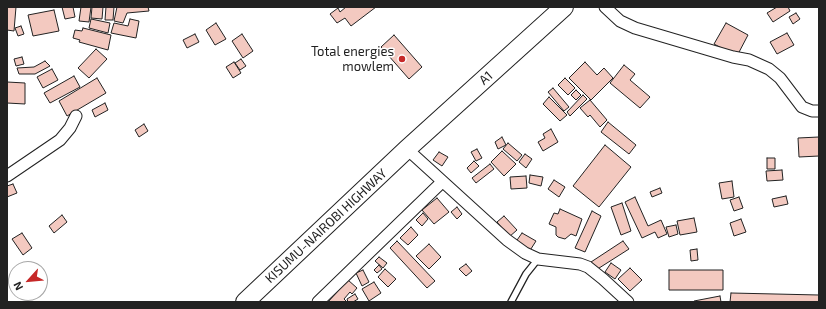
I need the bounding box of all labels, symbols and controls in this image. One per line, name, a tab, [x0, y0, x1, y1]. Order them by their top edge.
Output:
place label: Total energies mowlem	[311, 44, 394, 75]
marker: Total energies mowlem	[397, 54, 407, 64]
street label: A1	[476, 68, 496, 88]
street label: KISUMU-NAIROBI HIGHWAY	[262, 166, 390, 286]
north arrow	[8, 261, 48, 301]
text: N	[10, 280, 25, 293]

